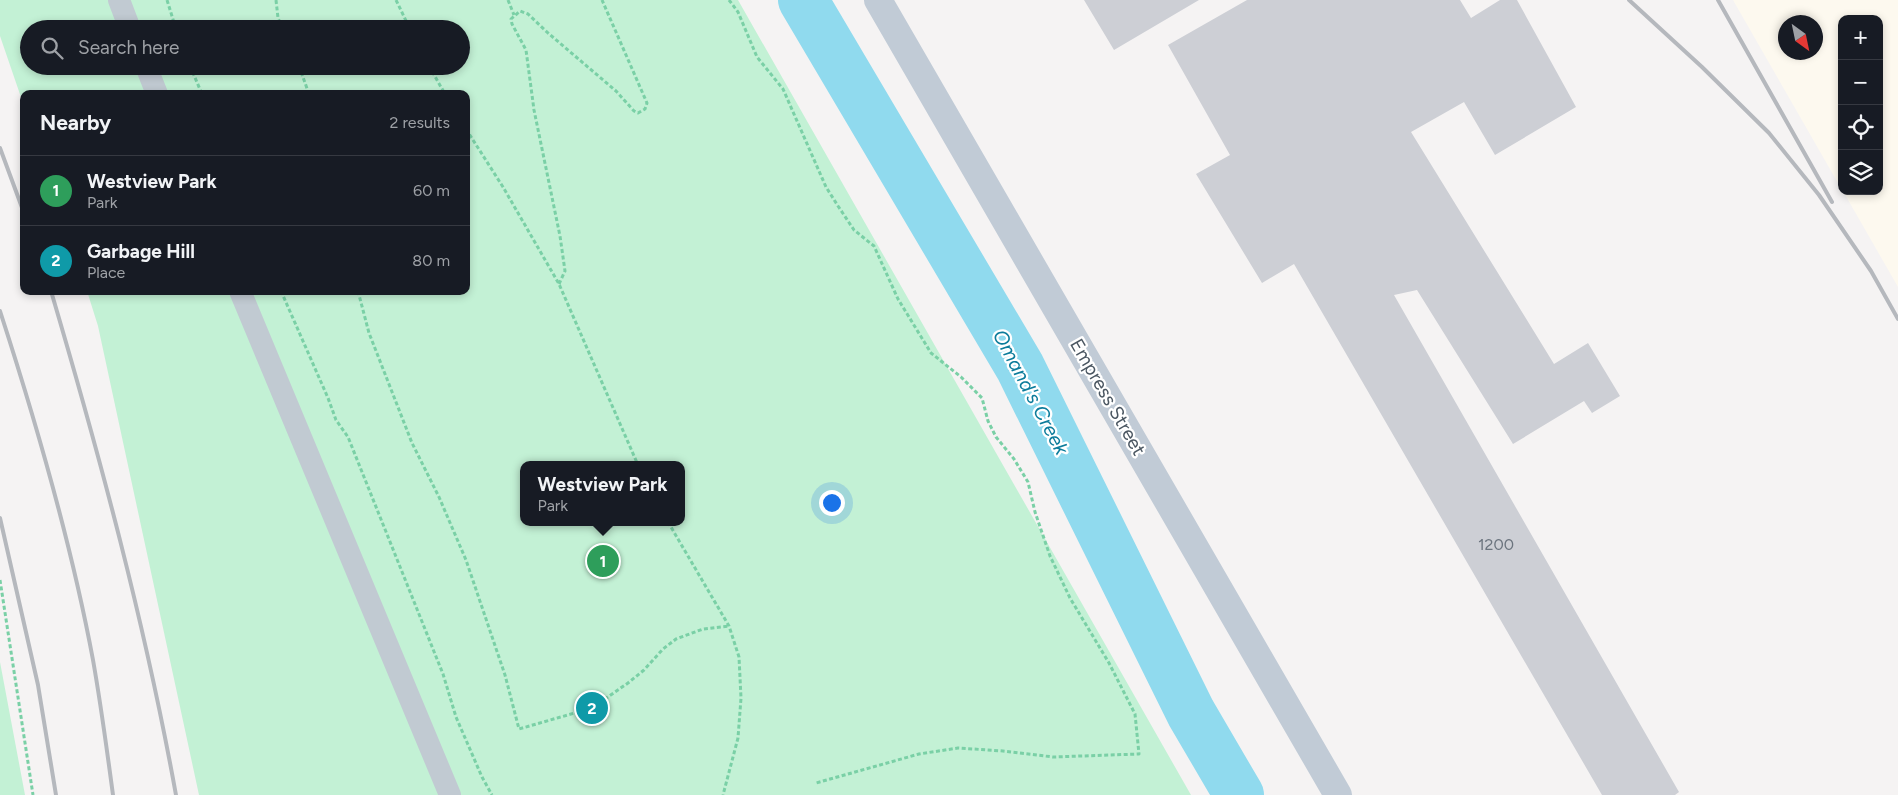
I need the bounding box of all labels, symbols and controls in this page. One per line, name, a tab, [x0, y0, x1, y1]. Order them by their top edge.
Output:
north arrow	[1778, 15, 1823, 60]
map controls	[1838, 15, 1883, 195]
button: +	[1838, 15, 1883, 60]
search box	[20, 20, 470, 75]
icon: search	[38, 34, 66, 62]
text: Search here	[78, 36, 180, 59]
button: −	[1838, 60, 1883, 105]
button: locate	[1838, 105, 1883, 150]
text: Nearby	[40, 110, 111, 135]
text: 2 results	[390, 113, 450, 132]
button: layers	[1838, 150, 1883, 195]
text: Westview Park	[87, 170, 217, 193]
text: 1	[53, 181, 59, 200]
text: 60 m	[413, 181, 450, 200]
text: Park	[87, 193, 117, 212]
text: Garbage Hill	[87, 240, 195, 263]
text: 2	[51, 251, 61, 270]
text: 80 m	[412, 251, 450, 270]
text: Place	[87, 263, 125, 282]
water label: Omand's Creek	[988, 325, 1075, 460]
street label: Empress Street	[1065, 335, 1151, 459]
popup	[520, 461, 685, 526]
text: Westview Park	[538, 473, 667, 496]
your location	[819, 490, 845, 516]
text: Park	[538, 496, 568, 515]
house number: 1200	[1478, 535, 1514, 554]
pin: 1	[587, 542, 619, 580]
pin: 2	[576, 689, 608, 727]

